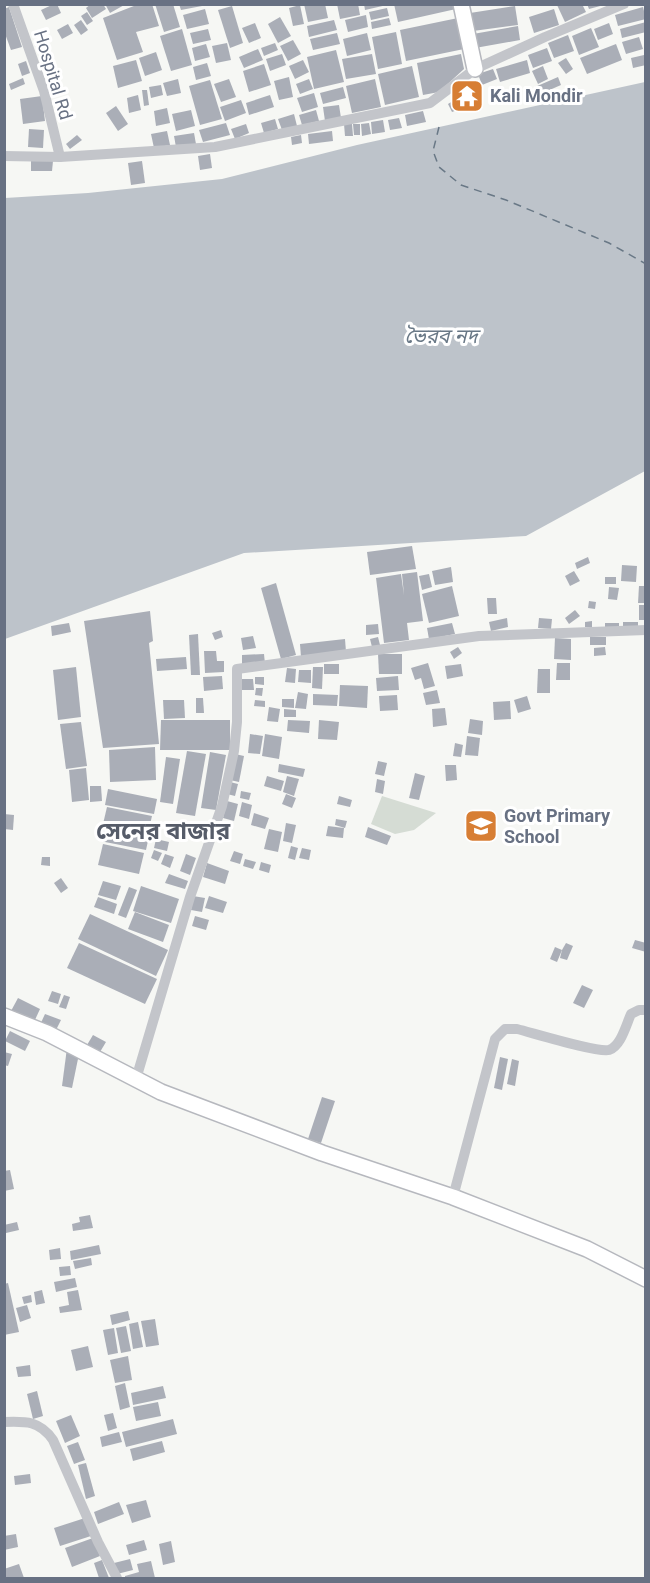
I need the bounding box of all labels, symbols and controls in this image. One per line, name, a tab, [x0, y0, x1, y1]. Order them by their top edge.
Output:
street label: Hospital Rd	[30, 27, 77, 122]
temple icon: Kali Mondir	[449, 78, 485, 114]
place label: Kali Mondir	[490, 85, 583, 106]
water label: ভৈরব নদ	[404, 324, 481, 348]
place label: Govt Primary School	[504, 805, 611, 847]
school or university icon: Govt Primary School	[463, 808, 499, 844]
district label: সেনের বাজার	[96, 817, 231, 845]

